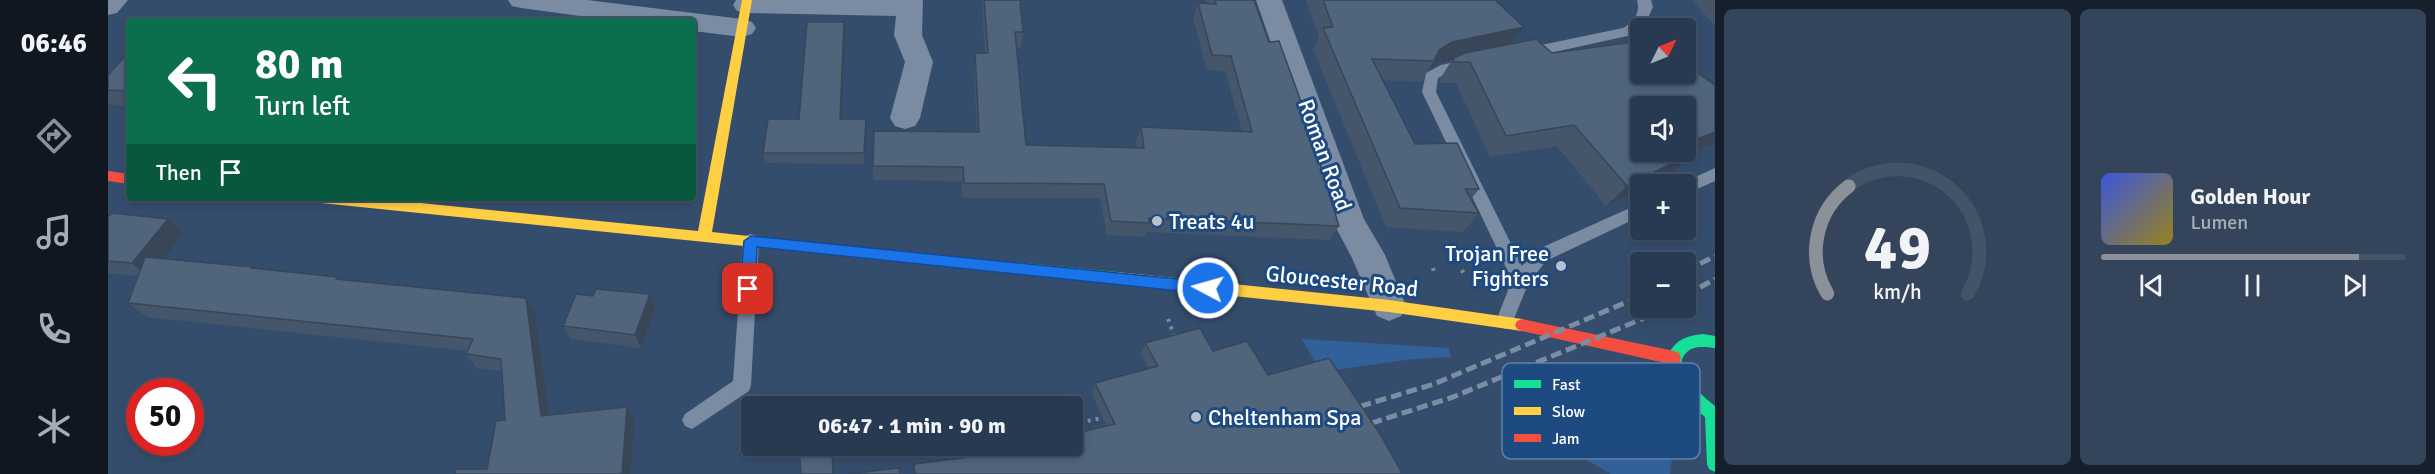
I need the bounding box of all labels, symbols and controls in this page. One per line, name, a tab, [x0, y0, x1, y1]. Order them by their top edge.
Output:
north arrow	[1630, 18, 1696, 84]
map controls	[1630, 18, 1696, 318]
text: 06:46	[21, 27, 87, 60]
text: 80 m	[255, 39, 344, 90]
icon: left	[156, 42, 234, 120]
text: Turn left	[255, 90, 350, 123]
street label: Roman Road	[1292, 95, 1358, 215]
button: sound	[1630, 96, 1696, 162]
icon: directions	[33, 115, 75, 157]
icon: arrive	[214, 156, 247, 189]
text: Then	[156, 159, 202, 186]
button: +	[1630, 174, 1696, 240]
text: Golden Hour	[2191, 183, 2310, 210]
place label: Treats 4u	[1169, 208, 1254, 235]
text: 49	[1864, 209, 1931, 286]
text: Lumen	[2191, 210, 2248, 235]
icon: music	[33, 211, 75, 253]
marker: Treats 4u	[1150, 214, 1164, 228]
place label: Trojan Free Fighters	[1445, 240, 1549, 292]
button: −	[1630, 252, 1696, 318]
position arrow	[1176, 256, 1240, 320]
marker: Trojan Free Fighters	[1554, 259, 1568, 273]
street label: Gloucester Road	[1264, 260, 1420, 302]
pin	[722, 263, 773, 314]
icon: previous	[2135, 269, 2168, 302]
icon: pause	[2236, 269, 2269, 302]
icon: next	[2338, 269, 2371, 302]
icon: arrive	[731, 272, 764, 305]
text: km/h	[1873, 279, 1922, 305]
icon: phone	[33, 308, 75, 350]
legend	[1502, 363, 1700, 459]
text: Fast	[1552, 375, 1581, 395]
speed limit sign: 50	[126, 378, 204, 456]
text: Slow	[1552, 402, 1586, 422]
place label: Cheltenham Spa	[1208, 404, 1361, 431]
icon: climate	[33, 405, 75, 447]
marker: Cheltenham Spa	[1189, 410, 1203, 424]
text: 06:47 · 1 min · 90 m	[818, 412, 1006, 439]
text: Jam	[1552, 429, 1580, 449]

